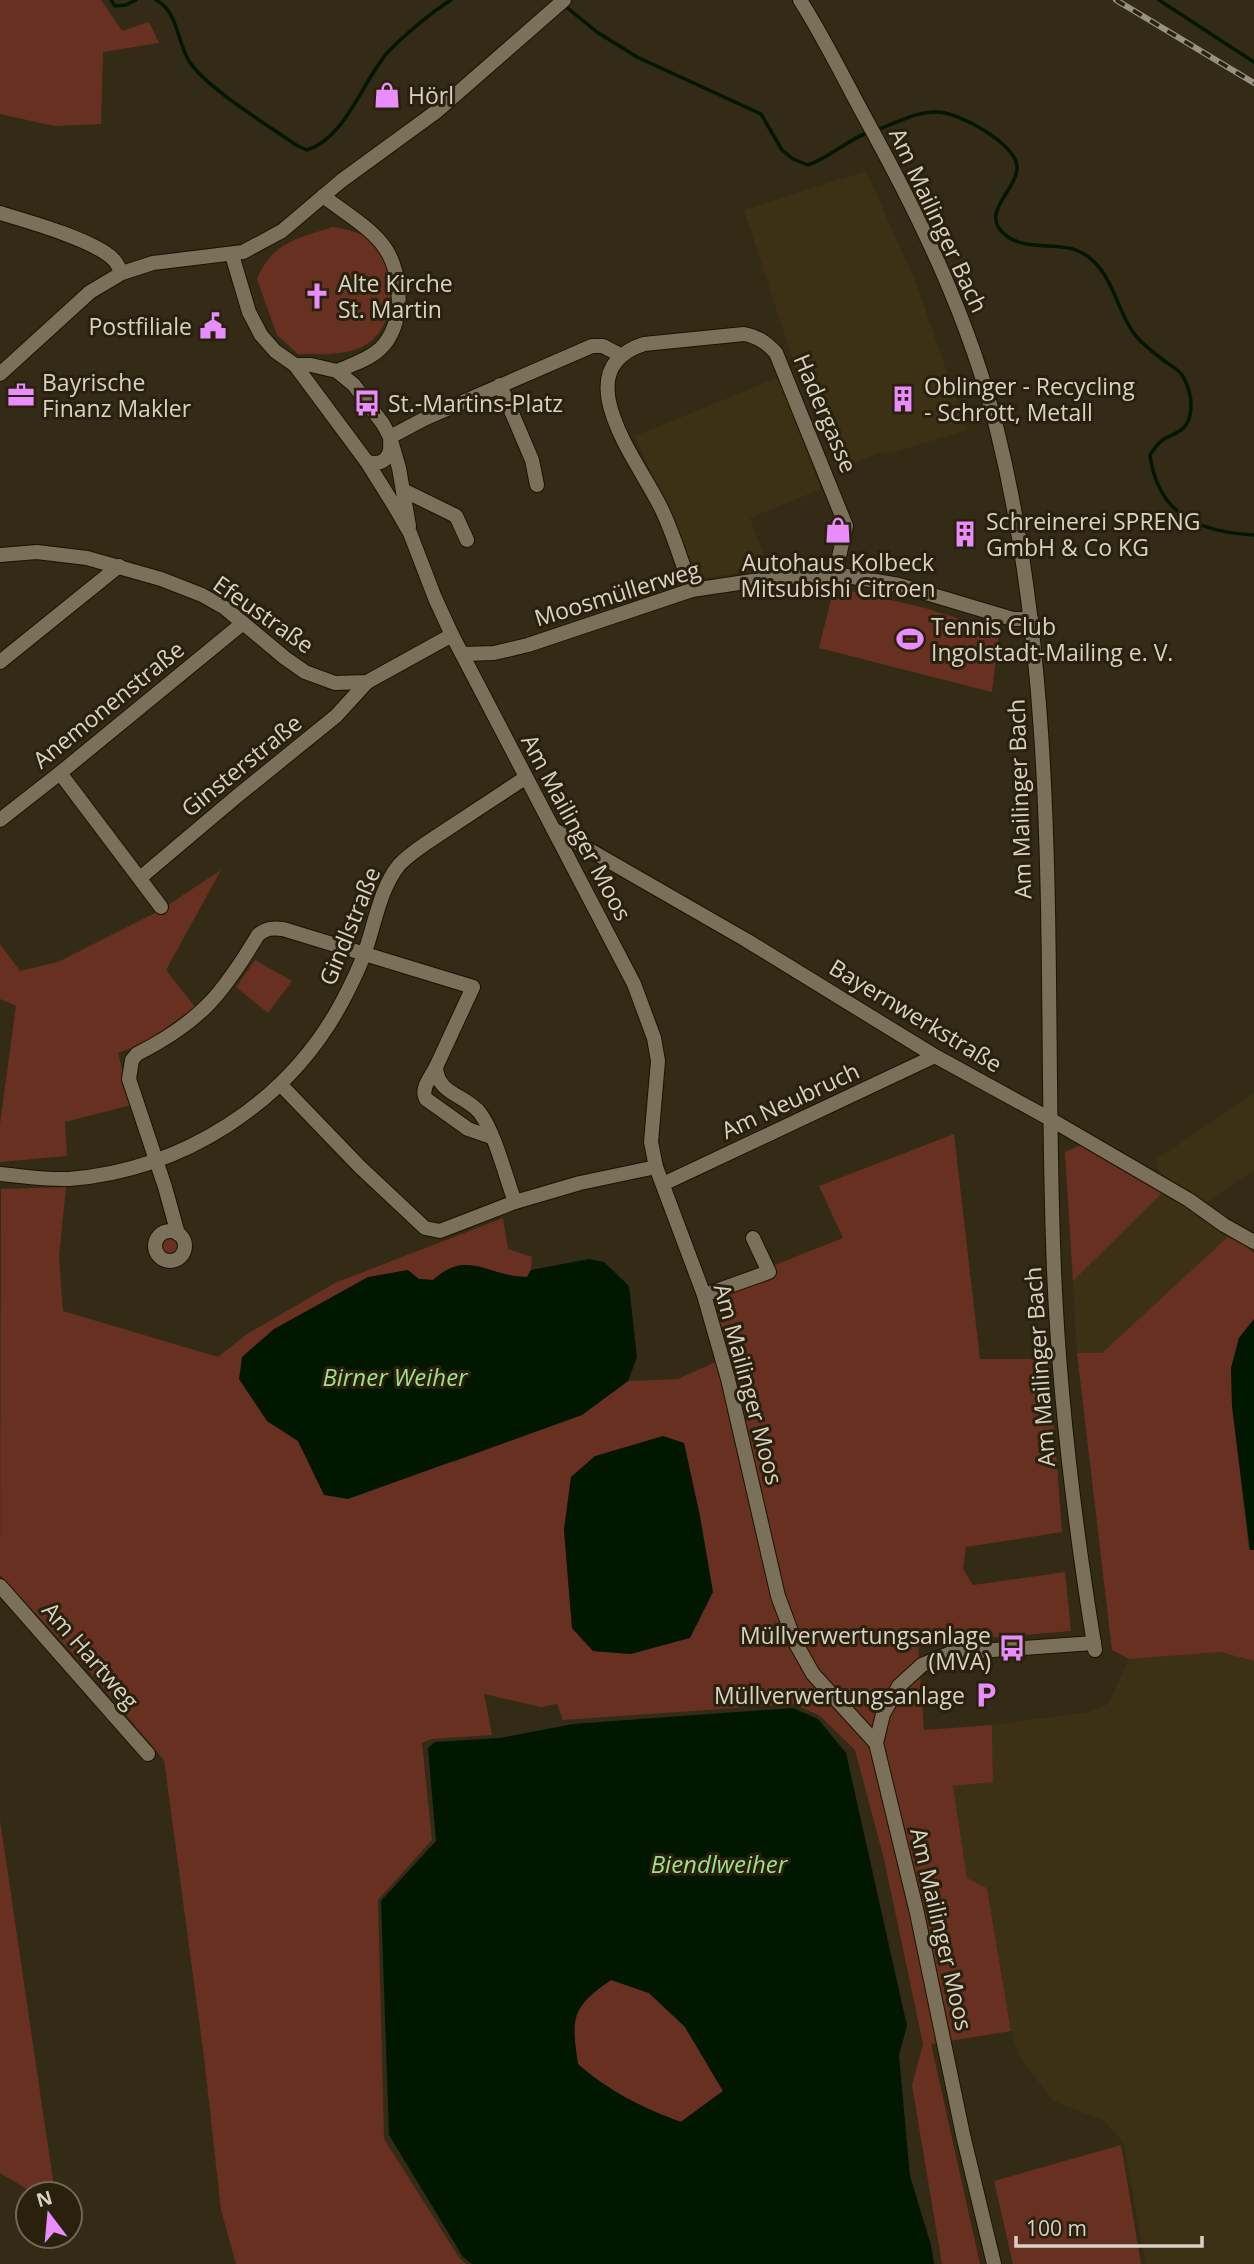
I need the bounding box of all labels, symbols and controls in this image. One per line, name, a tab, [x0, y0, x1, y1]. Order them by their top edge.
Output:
place label: Hörl	[408, 79, 454, 111]
shop icon: Hörl	[372, 80, 402, 110]
street label: Am Mailinger Bach	[882, 122, 996, 318]
place label: Alte Kirche St. Martin	[338, 267, 453, 325]
church icon: Alte Kirche St. Martin	[302, 281, 332, 311]
place label: Postfiliale	[89, 310, 192, 342]
public building icon: Postfiliale	[198, 311, 228, 341]
street label: Hadergasse	[787, 349, 865, 477]
place label: Bayrische Finanz Makler	[42, 366, 192, 424]
place label: Oblinger - Recycling - Schrott, Metall	[924, 370, 1135, 428]
office icon: Bayrische Finanz Makler	[6, 380, 36, 410]
building icon: Oblinger - Recycling - Schrott, Metall	[888, 384, 918, 414]
place label: St.-Martins-Platz	[388, 387, 563, 419]
bus stop icon: St.-Martins-Platz	[352, 388, 382, 418]
place label: Schreinerei SPRENG GmbH & Co KG	[986, 505, 1200, 563]
shop icon: Autohaus Kolbeck Mitsubishi Citroen	[823, 515, 853, 545]
building icon: Schreinerei SPRENG GmbH & Co KG	[950, 519, 980, 549]
place label: Autohaus Kolbeck Mitsubishi Citroen	[740, 546, 936, 604]
street label: Moosmüllerweg	[530, 552, 704, 633]
street label: Efeustraße	[207, 568, 321, 660]
place label: Tennis Club Ingolstadt-Mailing e. V.	[931, 610, 1173, 668]
sports icon: Tennis Club Ingolstadt-Mailing e. V.	[895, 624, 925, 654]
street label: Anemonenstraße	[25, 633, 191, 775]
street label: Am Mailinger Bach	[1000, 698, 1038, 900]
street label: Ginsterstraße	[174, 706, 308, 824]
street label: Am Mailinger Moos	[514, 728, 640, 926]
street label: Gindlstraße	[311, 862, 387, 990]
street label: Bayernwerkstraße	[824, 951, 1008, 1079]
street label: Am Neubruch	[716, 1054, 864, 1146]
street label: Am Mailinger Bach	[1016, 1266, 1062, 1468]
street label: Am Mailinger Moos	[707, 1280, 791, 1488]
water label: Birner Weiher	[322, 1360, 469, 1393]
street label: Am Hartweg	[36, 1595, 147, 1716]
place label: Müllverwertungsanlage (MVA)	[740, 1619, 991, 1677]
bus stop icon: Müllverwertungsanlage (MVA)	[997, 1633, 1027, 1663]
place label: Müllverwertungsanlage	[714, 1679, 965, 1711]
parking icon: Müllverwertungsanlage	[971, 1680, 1001, 1710]
street label: Am Mailinger Moos	[903, 1825, 981, 2033]
water label: Biendlweiher	[651, 1847, 789, 1880]
north arrow	[14, 2180, 84, 2250]
text: N	[33, 2184, 55, 2213]
scale bar	[1016, 2204, 1202, 2248]
text: 100 m	[1026, 2214, 1087, 2242]

